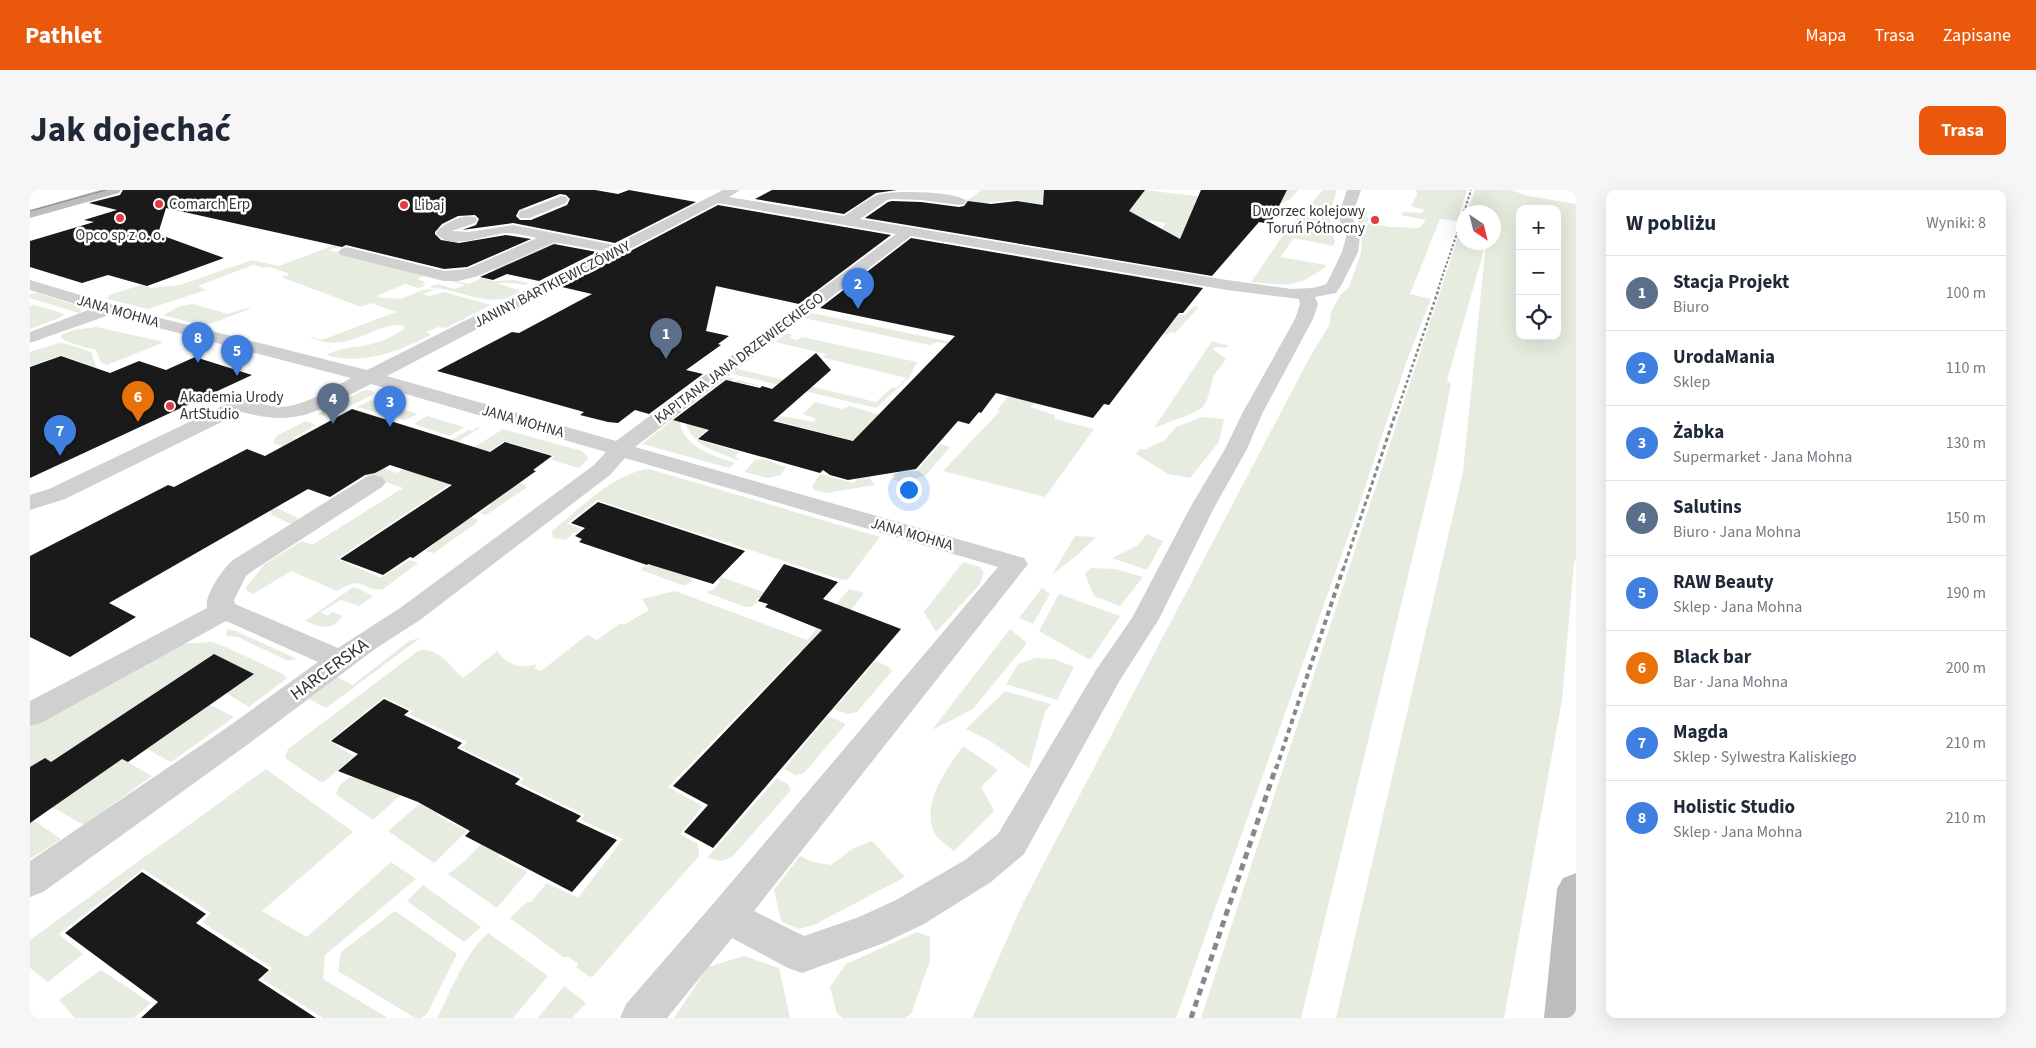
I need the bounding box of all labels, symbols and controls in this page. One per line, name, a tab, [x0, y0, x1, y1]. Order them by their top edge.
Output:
text: Pathlet	[25, 18, 102, 53]
text: Mapa	[1805, 23, 1846, 48]
text: Trasa	[1874, 23, 1915, 48]
text: Zapisane	[1943, 23, 2011, 48]
text: Jak dojechać	[30, 105, 231, 155]
button: Trasa	[1919, 106, 2006, 155]
place label: Comarch Erp	[169, 194, 250, 215]
place label: Libaj	[414, 195, 444, 216]
marker: Comarch Erp	[153, 198, 165, 210]
marker: Libaj	[398, 199, 410, 211]
place label: Dworzec kolejowy Toruń Północny	[1252, 201, 1365, 239]
north arrow	[1456, 205, 1501, 250]
map controls	[1516, 205, 1561, 340]
button: +	[1516, 205, 1561, 250]
text: W pobliżu	[1626, 208, 1716, 238]
marker: Opco sp z o. o.	[114, 212, 126, 224]
text: Wyniki: 8	[1926, 212, 1986, 234]
marker: Dworzec kolejowy Toruń Północny	[1369, 214, 1381, 226]
place label: Opco sp z o. o.	[75, 225, 165, 246]
street label: JANINY BARTKIEWICZÓWNY	[470, 235, 635, 333]
button: −	[1516, 250, 1561, 295]
pin: 2	[842, 268, 874, 309]
text: Stacja Projekt	[1673, 269, 1789, 296]
text: 1	[1638, 282, 1646, 304]
text: 100 m	[1946, 282, 1986, 304]
street label: KAPITANA JANA DRZEWIECKIEGO	[650, 288, 828, 429]
street label: JANA MOHNA	[74, 290, 162, 333]
button: locate	[1516, 295, 1561, 340]
text: Biuro	[1673, 296, 1709, 318]
pin: 1	[650, 318, 682, 359]
pin: 8	[182, 322, 214, 363]
pin: 5	[221, 335, 253, 376]
text: UrodaMania	[1673, 344, 1775, 371]
text: 2	[1638, 357, 1646, 379]
text: 110 m	[1946, 357, 1986, 379]
text: Sklep	[1673, 371, 1710, 393]
pin: 6	[122, 381, 154, 422]
pin: 4	[317, 383, 349, 424]
pin: 3	[374, 386, 406, 427]
place label: Akademia Urody ArtStudio	[180, 387, 284, 425]
marker: Akademia Urody ArtStudio	[164, 400, 176, 412]
street label: JANA MOHNA	[479, 400, 567, 443]
pin: 7	[44, 415, 76, 456]
text: Żabka	[1673, 419, 1724, 446]
text: 3	[1638, 432, 1646, 454]
text: 130 m	[1946, 432, 1986, 454]
text: Supermarket · Jana Mohna	[1673, 446, 1852, 468]
your location	[896, 477, 922, 503]
text: Salutins	[1673, 494, 1742, 521]
text: 4	[1638, 507, 1646, 529]
text: 150 m	[1946, 507, 1986, 529]
street label: JANA MOHNA	[868, 513, 956, 556]
text: Biuro · Jana Mohna	[1673, 521, 1801, 543]
text: RAW Beauty	[1673, 569, 1774, 596]
text: 5	[1638, 582, 1646, 604]
text: 190 m	[1946, 582, 1986, 604]
text: Sklep · Jana Mohna	[1673, 596, 1802, 618]
street label: HARCERSKA	[285, 632, 374, 706]
text: Black bar	[1673, 644, 1751, 671]
text: 6	[1638, 657, 1646, 679]
text: 200 m	[1946, 657, 1986, 679]
text: Bar · Jana Mohna	[1673, 671, 1788, 693]
text: Magda	[1673, 719, 1728, 746]
text: 7	[1638, 732, 1646, 754]
text: 210 m	[1946, 732, 1986, 754]
text: Sklep · Sylwestra Kaliskiego	[1673, 746, 1857, 768]
text: Holistic Studio	[1673, 794, 1795, 821]
text: 8	[1638, 807, 1646, 829]
text: 210 m	[1946, 807, 1986, 829]
text: Sklep · Jana Mohna	[1673, 821, 1802, 843]

